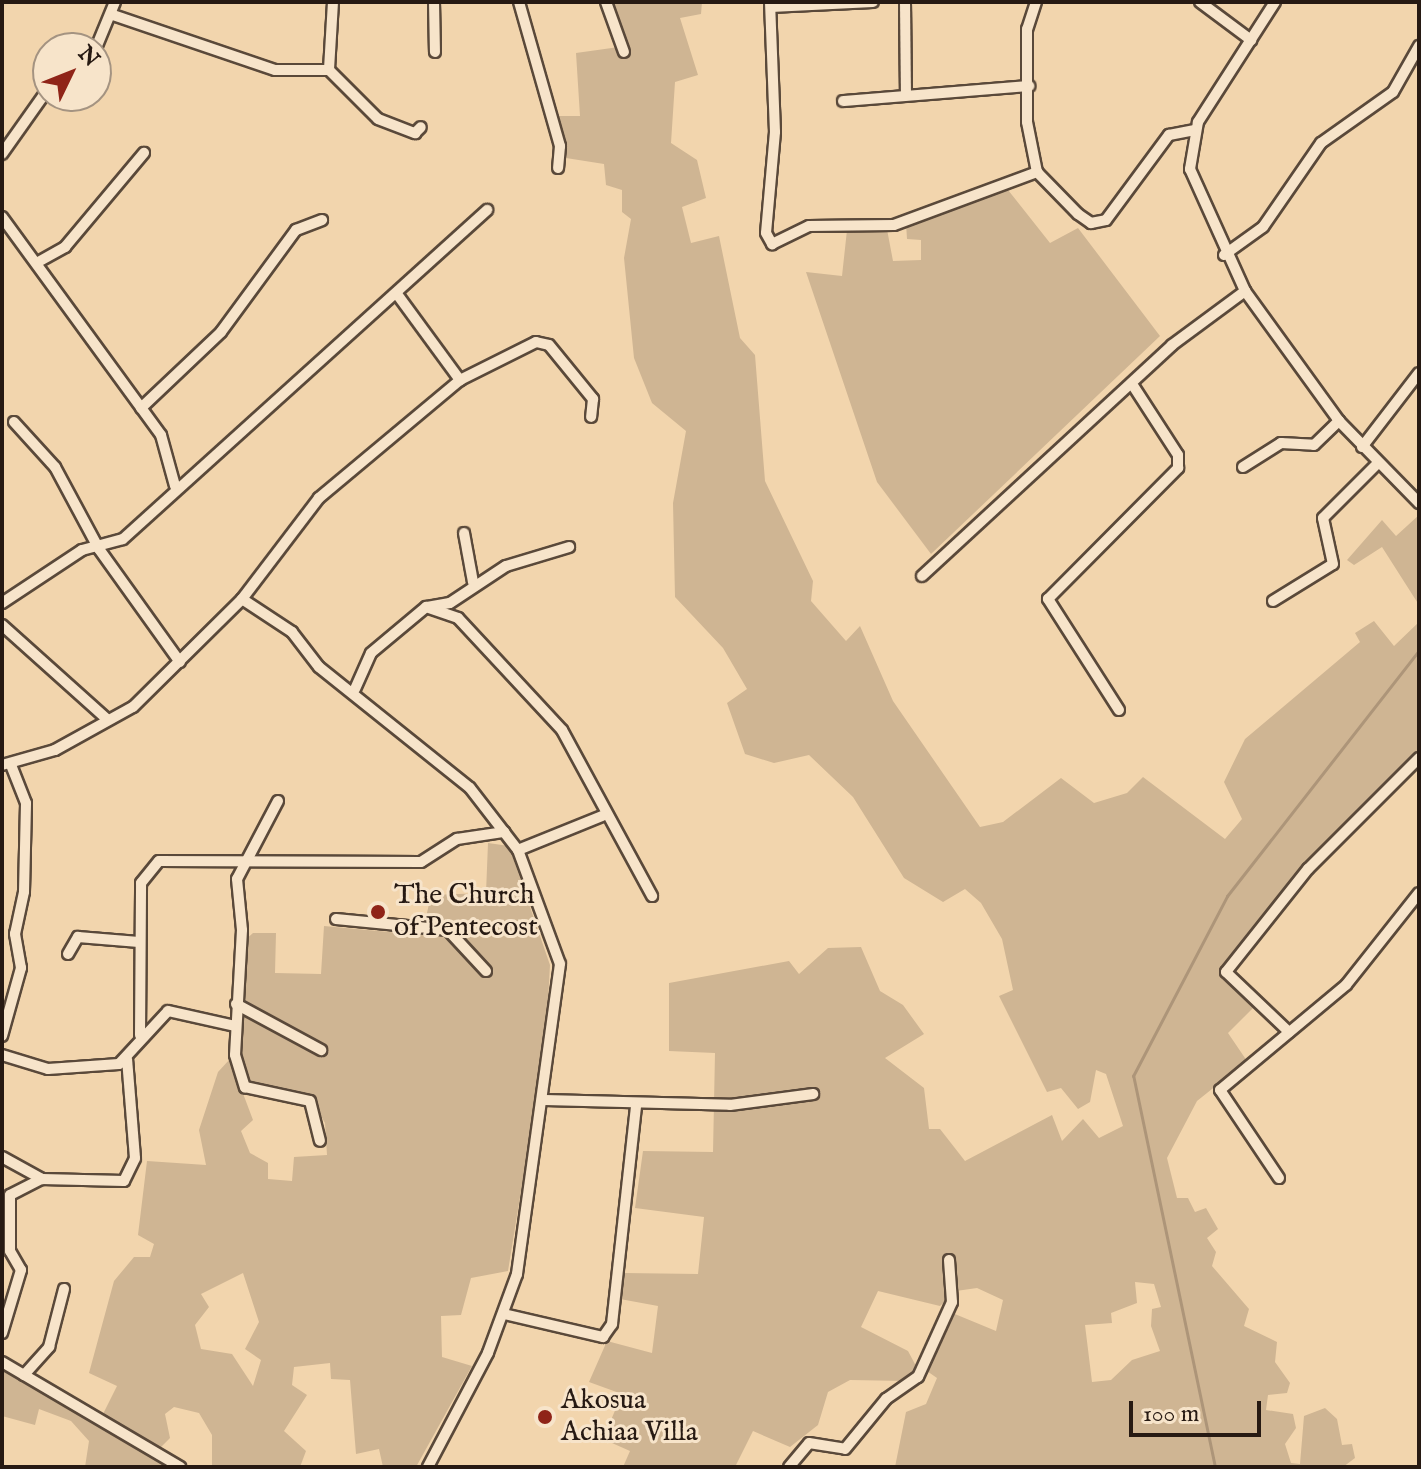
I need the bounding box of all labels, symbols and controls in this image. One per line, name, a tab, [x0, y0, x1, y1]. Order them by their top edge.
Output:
north arrow	[32, 32, 112, 112]
text: N	[71, 40, 105, 74]
place label: The Church of Pentecost	[394, 879, 538, 945]
marker: The Church of Pentecost	[369, 903, 387, 921]
place label: Akosua Achiaa Villa	[561, 1384, 698, 1450]
scale bar	[1133, 1385, 1265, 1435]
text: 100 m	[1143, 1399, 1199, 1430]
marker: Akosua Achiaa Villa	[536, 1408, 554, 1426]

